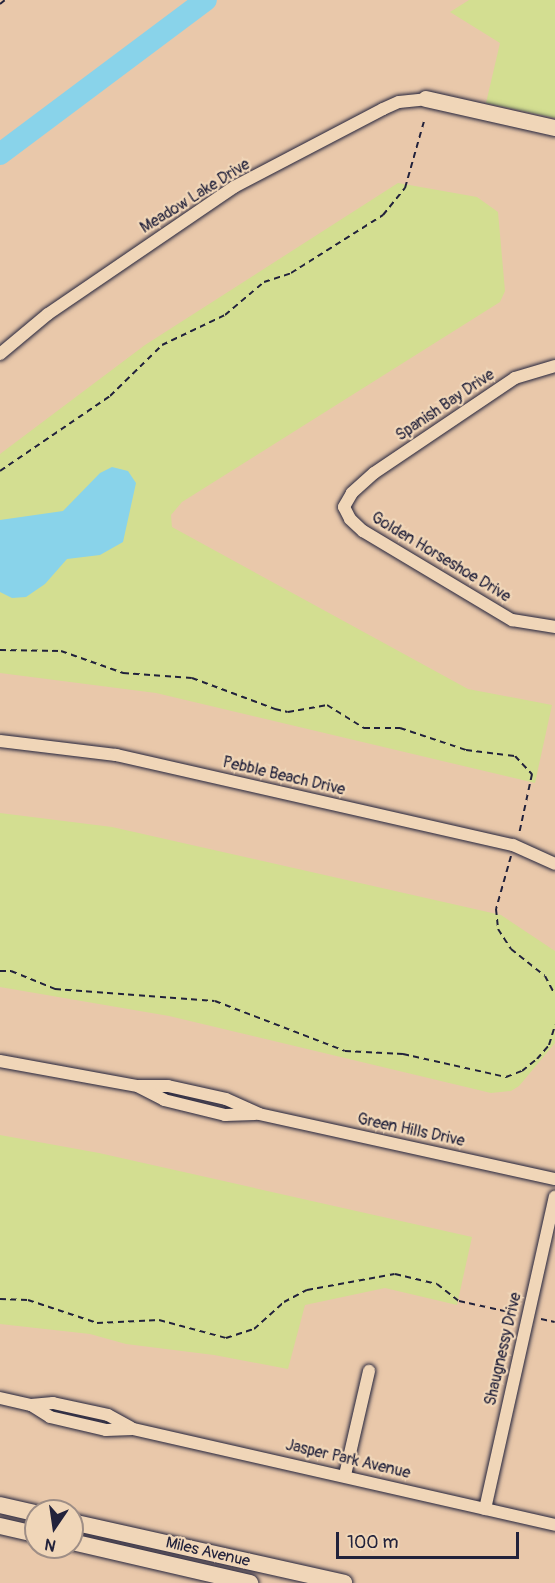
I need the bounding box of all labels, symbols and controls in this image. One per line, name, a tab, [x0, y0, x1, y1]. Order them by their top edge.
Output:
street label: Meadow Lake Drive	[137, 155, 253, 237]
street label: Spanish Bay Drive	[392, 365, 498, 445]
street label: Golden Horseshoe Drive	[368, 508, 514, 606]
street label: Pebble Beach Drive	[221, 753, 347, 799]
street label: Green Hills Drive	[356, 1109, 466, 1151]
street label: Shaugnessy Drive	[481, 1290, 525, 1408]
street label: Jasper Park Avenue	[284, 1435, 412, 1483]
north arrow	[24, 1499, 84, 1559]
scale bar	[339, 1520, 522, 1558]
text: 100 m	[347, 1531, 399, 1554]
street label: Miles Avenue	[164, 1533, 252, 1571]
text: N	[43, 1534, 58, 1556]

